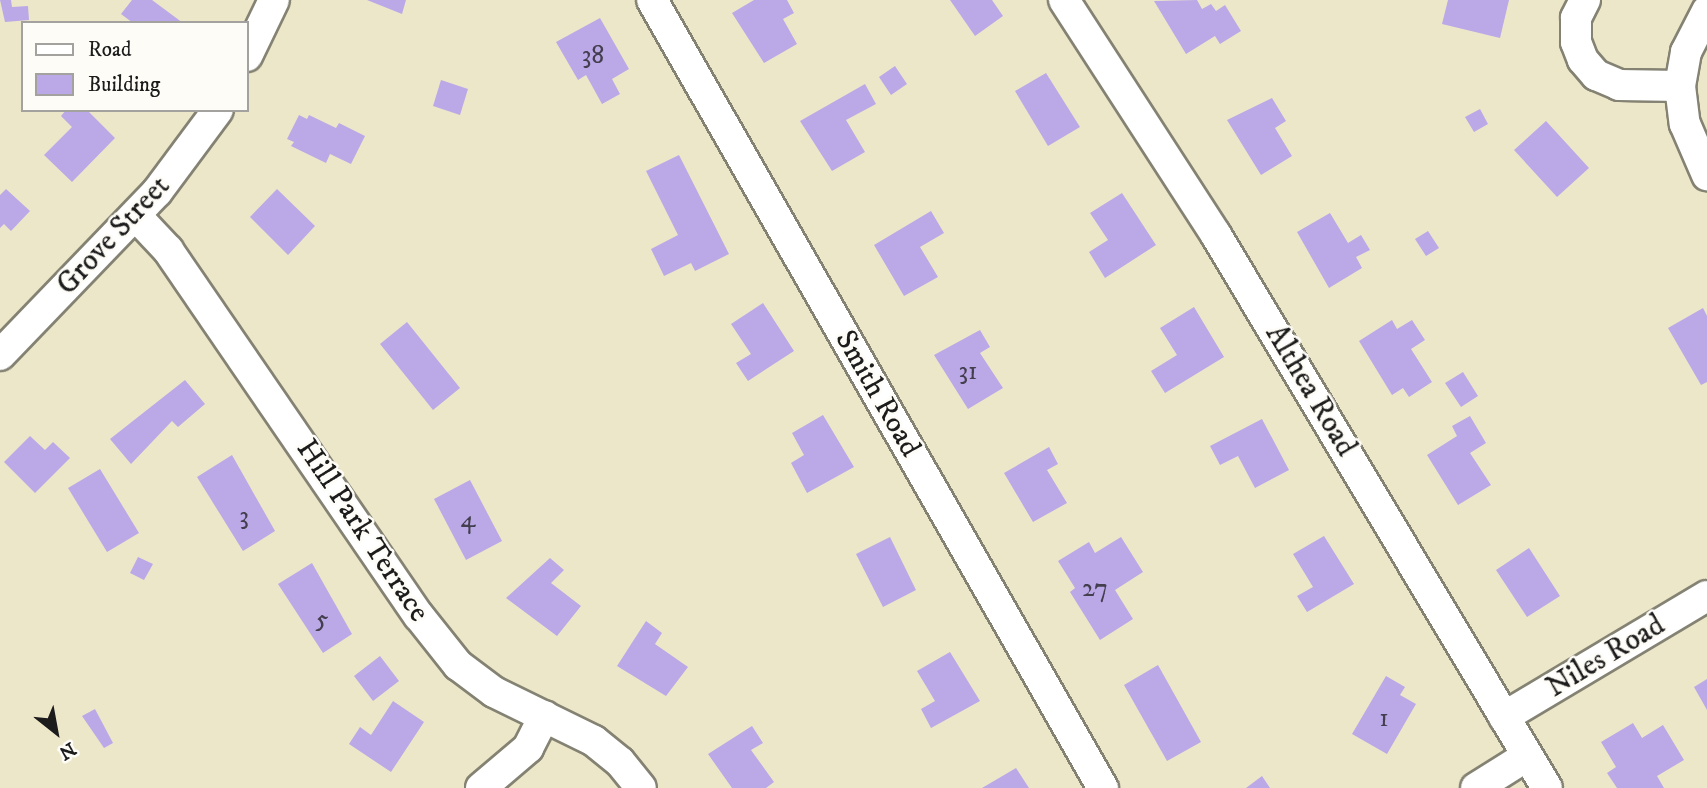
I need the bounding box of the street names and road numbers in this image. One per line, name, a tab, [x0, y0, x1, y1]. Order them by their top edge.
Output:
street label: Grove Street	[50, 169, 178, 303]
street label: Althea Road	[1257, 319, 1363, 463]
street label: Smith Road	[826, 324, 928, 464]
street label: Hill Park Terrace	[288, 433, 436, 629]
street label: Niles Road	[1540, 608, 1672, 706]

